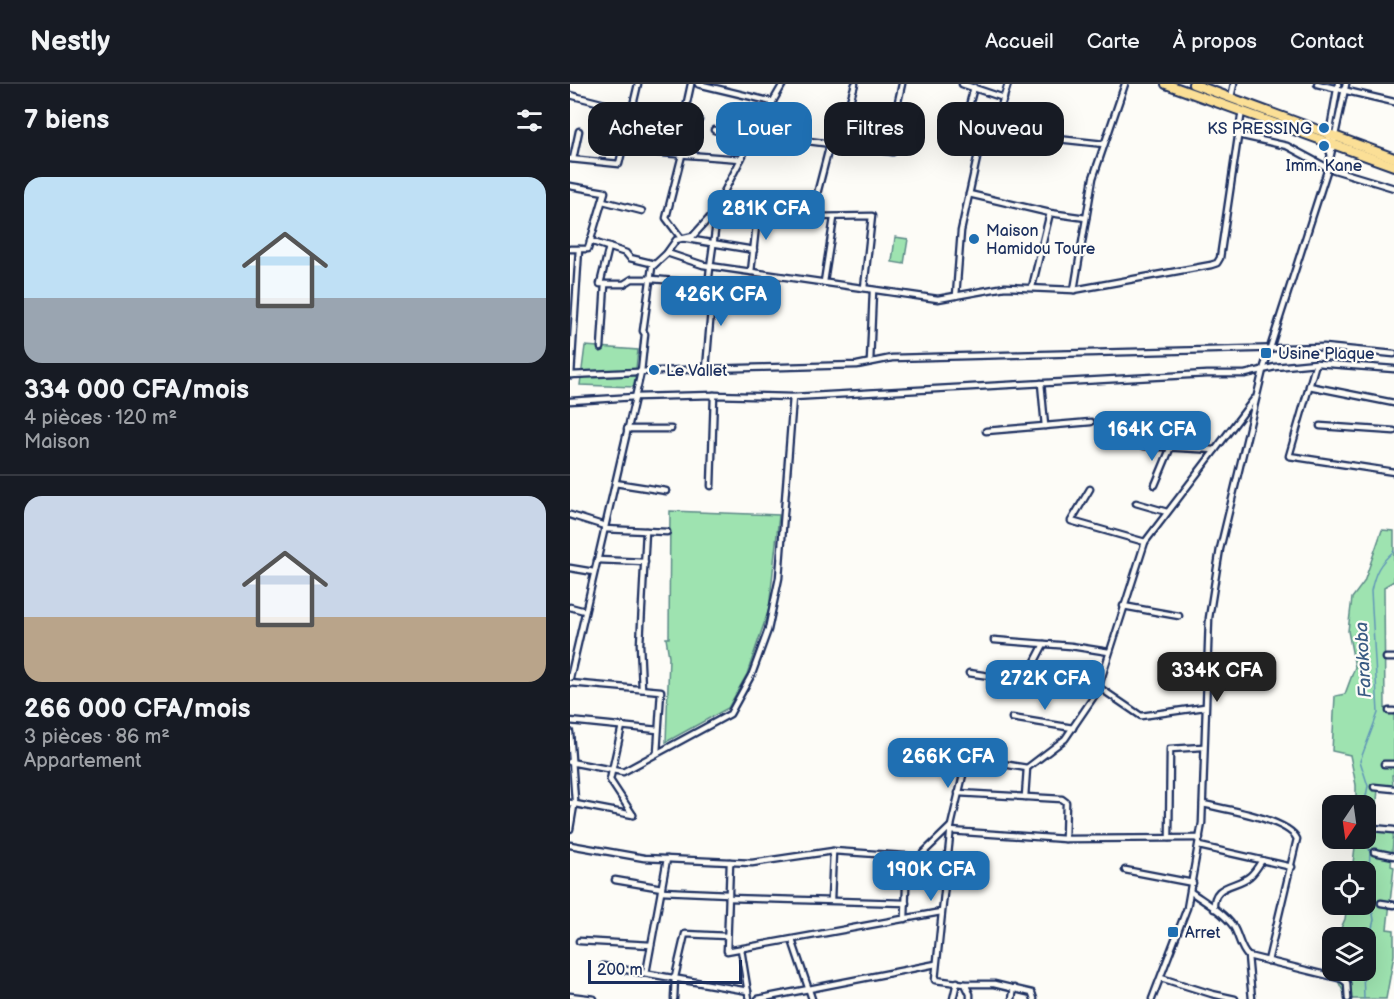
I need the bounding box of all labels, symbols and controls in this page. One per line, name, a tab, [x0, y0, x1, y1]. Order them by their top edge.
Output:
text: Nestly	[30, 25, 110, 58]
text: Accueil	[985, 29, 1054, 54]
text: Carte	[1087, 29, 1140, 54]
text: À propos	[1173, 29, 1257, 54]
text: Contact	[1290, 29, 1364, 54]
chip: Acheter	[588, 102, 704, 156]
chip: Louer	[716, 102, 812, 156]
chip: Filtres	[824, 102, 925, 156]
chip: Nouveau	[937, 102, 1064, 156]
icon: filters	[513, 104, 546, 137]
text: 7 biens	[24, 105, 109, 136]
place label: KS PRESSING	[1207, 120, 1312, 139]
marker: KS PRESSING	[1317, 121, 1331, 135]
marker: Imm. Kane	[1317, 139, 1331, 153]
place label: Imm. Kane	[1286, 157, 1363, 176]
pin: 281K CFA	[704, 190, 828, 241]
text: 281K CFA	[722, 197, 810, 221]
icon: home	[231, 216, 339, 324]
place label: Maison Hamidou Toure	[986, 222, 1096, 259]
marker: Maison Hamidou Toure	[967, 232, 981, 246]
pin: 426K CFA	[659, 276, 783, 327]
text: 426K CFA	[675, 283, 767, 307]
place label: Usine Plaque	[1278, 345, 1375, 364]
marker: Usine Plaque	[1259, 346, 1273, 360]
place label: Le Vallet	[666, 362, 727, 381]
marker: Le Vallet	[647, 363, 661, 377]
text: 334 000 CFA/mois	[24, 375, 249, 406]
text: 4 pièces · 120 m²	[24, 406, 177, 430]
pin: 164K CFA	[1090, 411, 1214, 462]
text: 164K CFA	[1108, 418, 1196, 442]
text: Maison	[24, 430, 90, 454]
icon: home	[231, 535, 339, 643]
water label: Farakoba	[1351, 621, 1376, 699]
pin: 334K CFA	[1155, 652, 1279, 703]
text: 334K CFA	[1171, 659, 1263, 683]
pin: 272K CFA	[983, 660, 1107, 711]
text: 272K CFA	[1000, 667, 1090, 691]
text: 266 000 CFA/mois	[24, 694, 250, 725]
text: 3 pièces · 86 m²	[24, 725, 170, 749]
pin: 266K CFA	[886, 738, 1010, 789]
text: 266K CFA	[902, 745, 994, 769]
text: Appartement	[24, 749, 141, 773]
north arrow	[1322, 795, 1376, 849]
map controls	[1322, 795, 1376, 981]
pin: 190K CFA	[869, 851, 993, 902]
text: 190K CFA	[887, 858, 975, 882]
button: locate	[1322, 861, 1376, 915]
place label: Arret	[1185, 924, 1220, 943]
marker: Arret	[1166, 925, 1180, 939]
button: layers	[1322, 927, 1376, 981]
scale bar	[588, 957, 742, 984]
text: 200 m	[597, 961, 643, 980]

